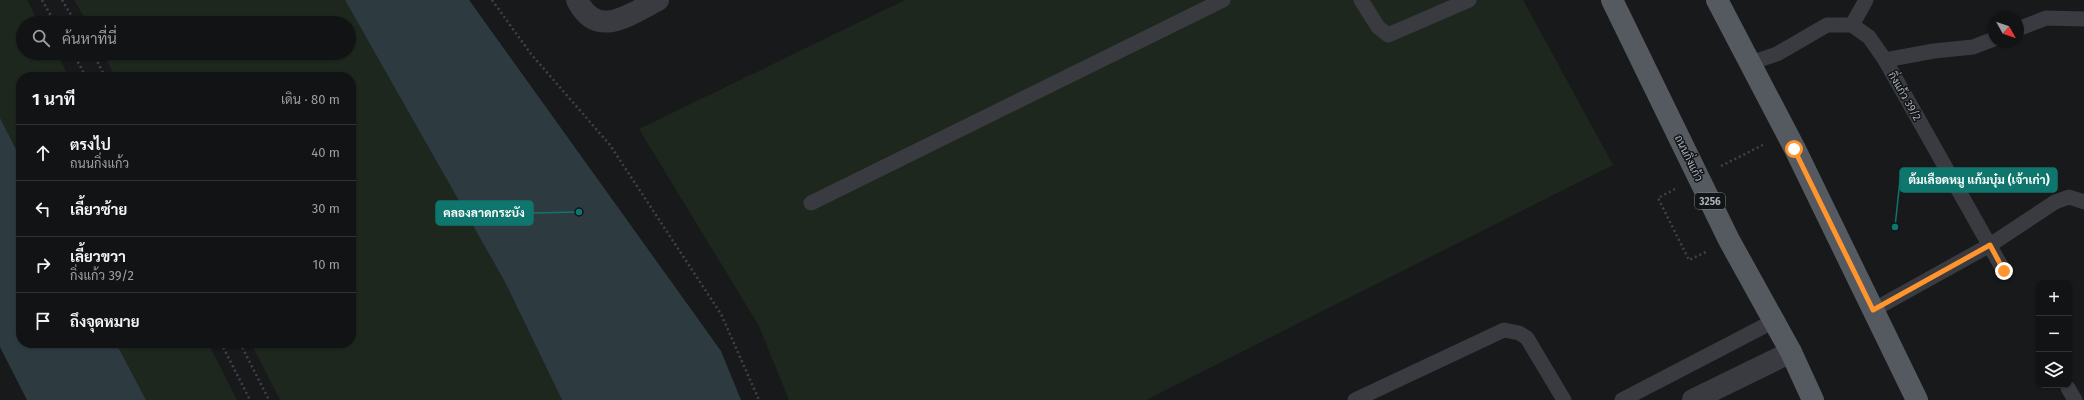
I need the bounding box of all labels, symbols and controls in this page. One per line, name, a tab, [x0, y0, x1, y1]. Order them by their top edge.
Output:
north arrow	[1988, 12, 2024, 48]
search box	[16, 16, 356, 60]
icon: search	[30, 27, 52, 49]
text: ค้นหาที่นี่	[62, 30, 117, 48]
street label: กิ่งแก้ว 39/2	[1885, 67, 1928, 123]
text: 1 นาที	[32, 89, 75, 110]
text: เดิน · 80 m	[281, 92, 340, 107]
street label: ถนนกิ่งแก้ว	[1672, 131, 1709, 184]
text: ตรงไป	[70, 136, 111, 154]
route start	[1785, 140, 1803, 158]
icon: ahead	[32, 142, 54, 164]
text: 40 m	[311, 145, 340, 160]
text: ถนนกิ่งแก้ว	[70, 156, 129, 171]
callout: ต้มเลือดหมู แก้มบุ๋ม (เจ้าเก่า)	[1900, 168, 2057, 192]
text: ต้มเลือดหมู แก้มบุ๋ม (เจ้าเก่า)	[1908, 172, 2050, 188]
road number: 3256	[1695, 193, 1725, 209]
icon: left	[32, 198, 54, 220]
text: เลี้ยวซ้าย	[70, 201, 127, 219]
text: 30 m	[312, 201, 340, 216]
callout: คลองลาดกระบัง	[436, 201, 533, 225]
text: คลองลาดกระบัง	[443, 206, 525, 220]
text: เลี้ยวขวา	[70, 248, 126, 266]
icon: right	[32, 254, 54, 276]
text: 10 m	[313, 257, 340, 272]
route end	[1995, 262, 2013, 280]
text: กิ่งแก้ว 39/2	[70, 268, 134, 283]
map controls	[2036, 280, 2072, 388]
button: +	[2036, 280, 2072, 316]
icon: arrive	[32, 310, 54, 332]
text: ถึงจุดหมาย	[70, 313, 140, 331]
button: −	[2036, 316, 2072, 352]
button: layers	[2036, 352, 2072, 388]

